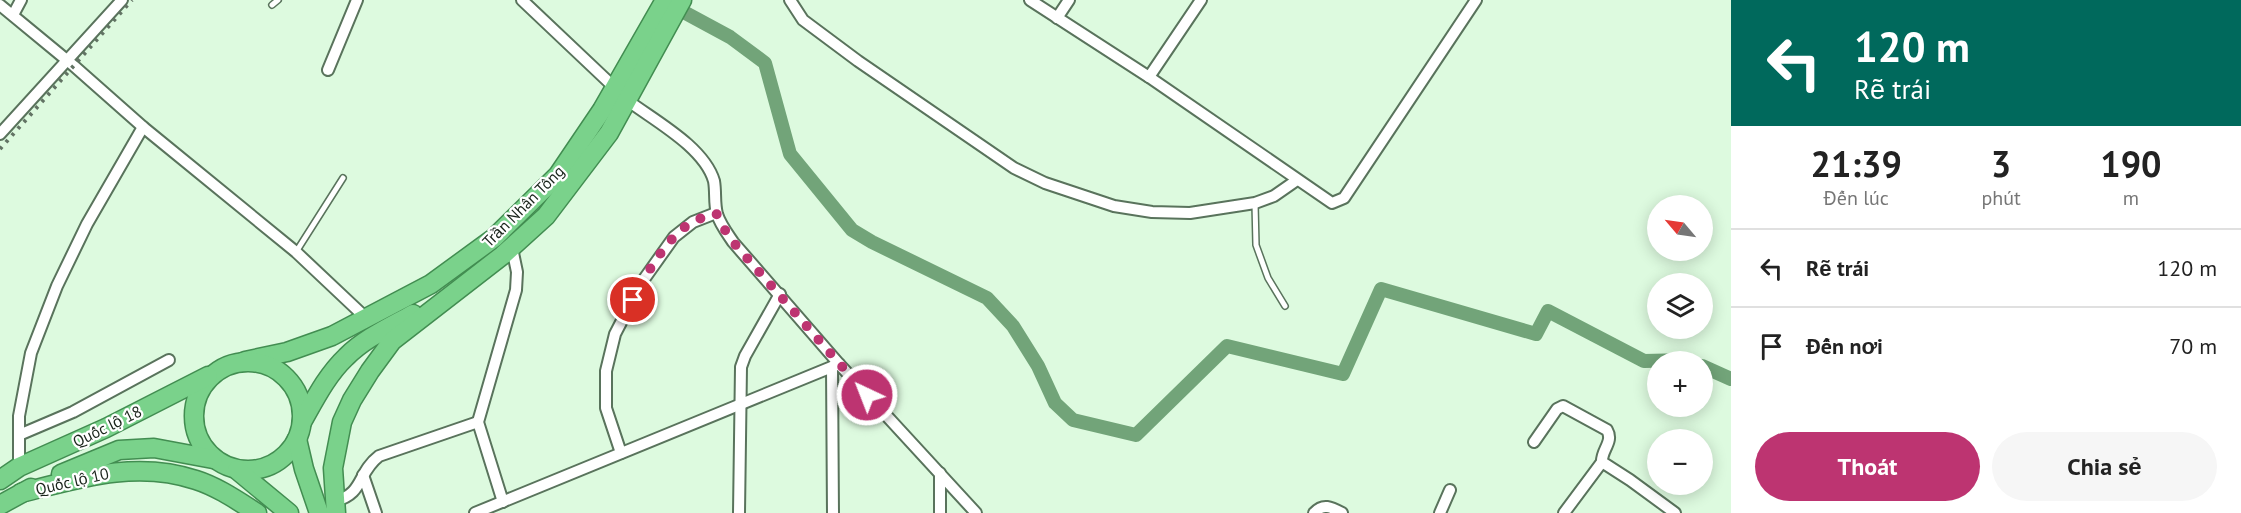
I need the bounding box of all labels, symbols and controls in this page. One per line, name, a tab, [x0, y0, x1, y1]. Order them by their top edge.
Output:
text: 120 m	[1854, 19, 1970, 74]
icon: left	[1755, 24, 1833, 102]
text: Rẽ trái	[1854, 72, 1931, 106]
text: 21:39	[1811, 140, 1902, 187]
text: 3	[1991, 140, 2011, 187]
text: 190	[2100, 140, 2161, 187]
street label: Trần Nhân Tông	[478, 161, 568, 251]
text: Đến lúc	[1824, 185, 1889, 211]
text: phút	[1981, 185, 2021, 211]
text: m	[2123, 185, 2139, 211]
north arrow	[1647, 195, 1713, 261]
map controls	[1647, 195, 1713, 495]
icon: left	[1755, 252, 1788, 285]
text: Rẽ trái	[1806, 254, 1869, 282]
text: 120 m	[2157, 254, 2217, 282]
button: layers	[1647, 273, 1713, 339]
pin	[607, 274, 658, 325]
icon: arrive	[616, 283, 649, 316]
icon: arrive	[1755, 330, 1788, 363]
text: Đến nơi	[1806, 332, 1883, 360]
text: 70 m	[2169, 332, 2217, 360]
button: +	[1647, 351, 1713, 417]
position arrow	[835, 363, 899, 427]
street label: Quốc lộ 18	[69, 401, 145, 451]
button: −	[1647, 429, 1713, 495]
button: Thoát	[1755, 432, 1980, 501]
button: Chia sẻ	[1992, 432, 2217, 501]
street label: Quốc lộ 10	[33, 463, 111, 499]

